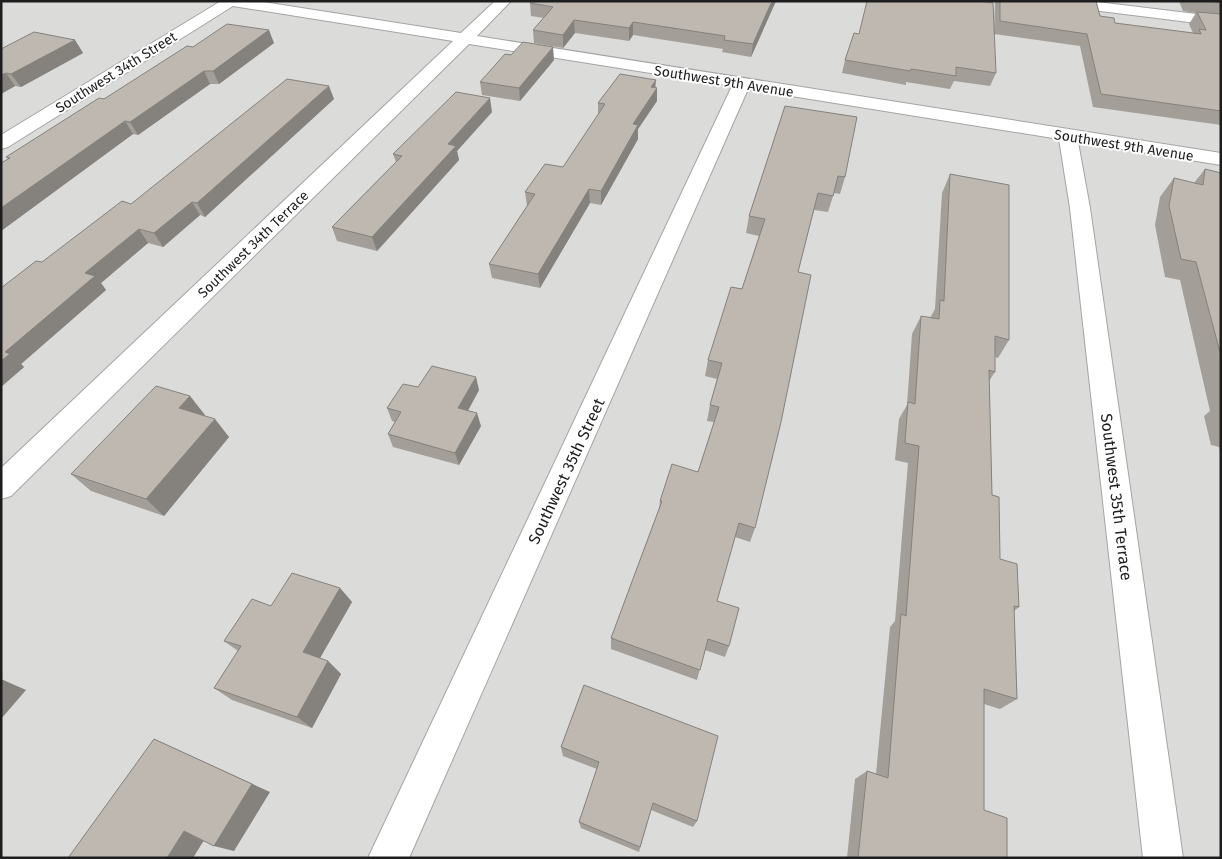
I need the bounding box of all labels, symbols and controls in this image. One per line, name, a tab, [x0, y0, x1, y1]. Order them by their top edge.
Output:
street label: Southwest 34th Street	[53, 28, 181, 117]
street label: Southwest 9th Avenue	[653, 62, 795, 101]
street label: Southwest 9th Avenue	[1053, 126, 1195, 165]
street label: Southwest 34th Terrace	[194, 187, 312, 302]
street label: Southwest 35th Street	[524, 395, 609, 547]
street label: Southwest 35th Terrace	[1097, 412, 1136, 582]

